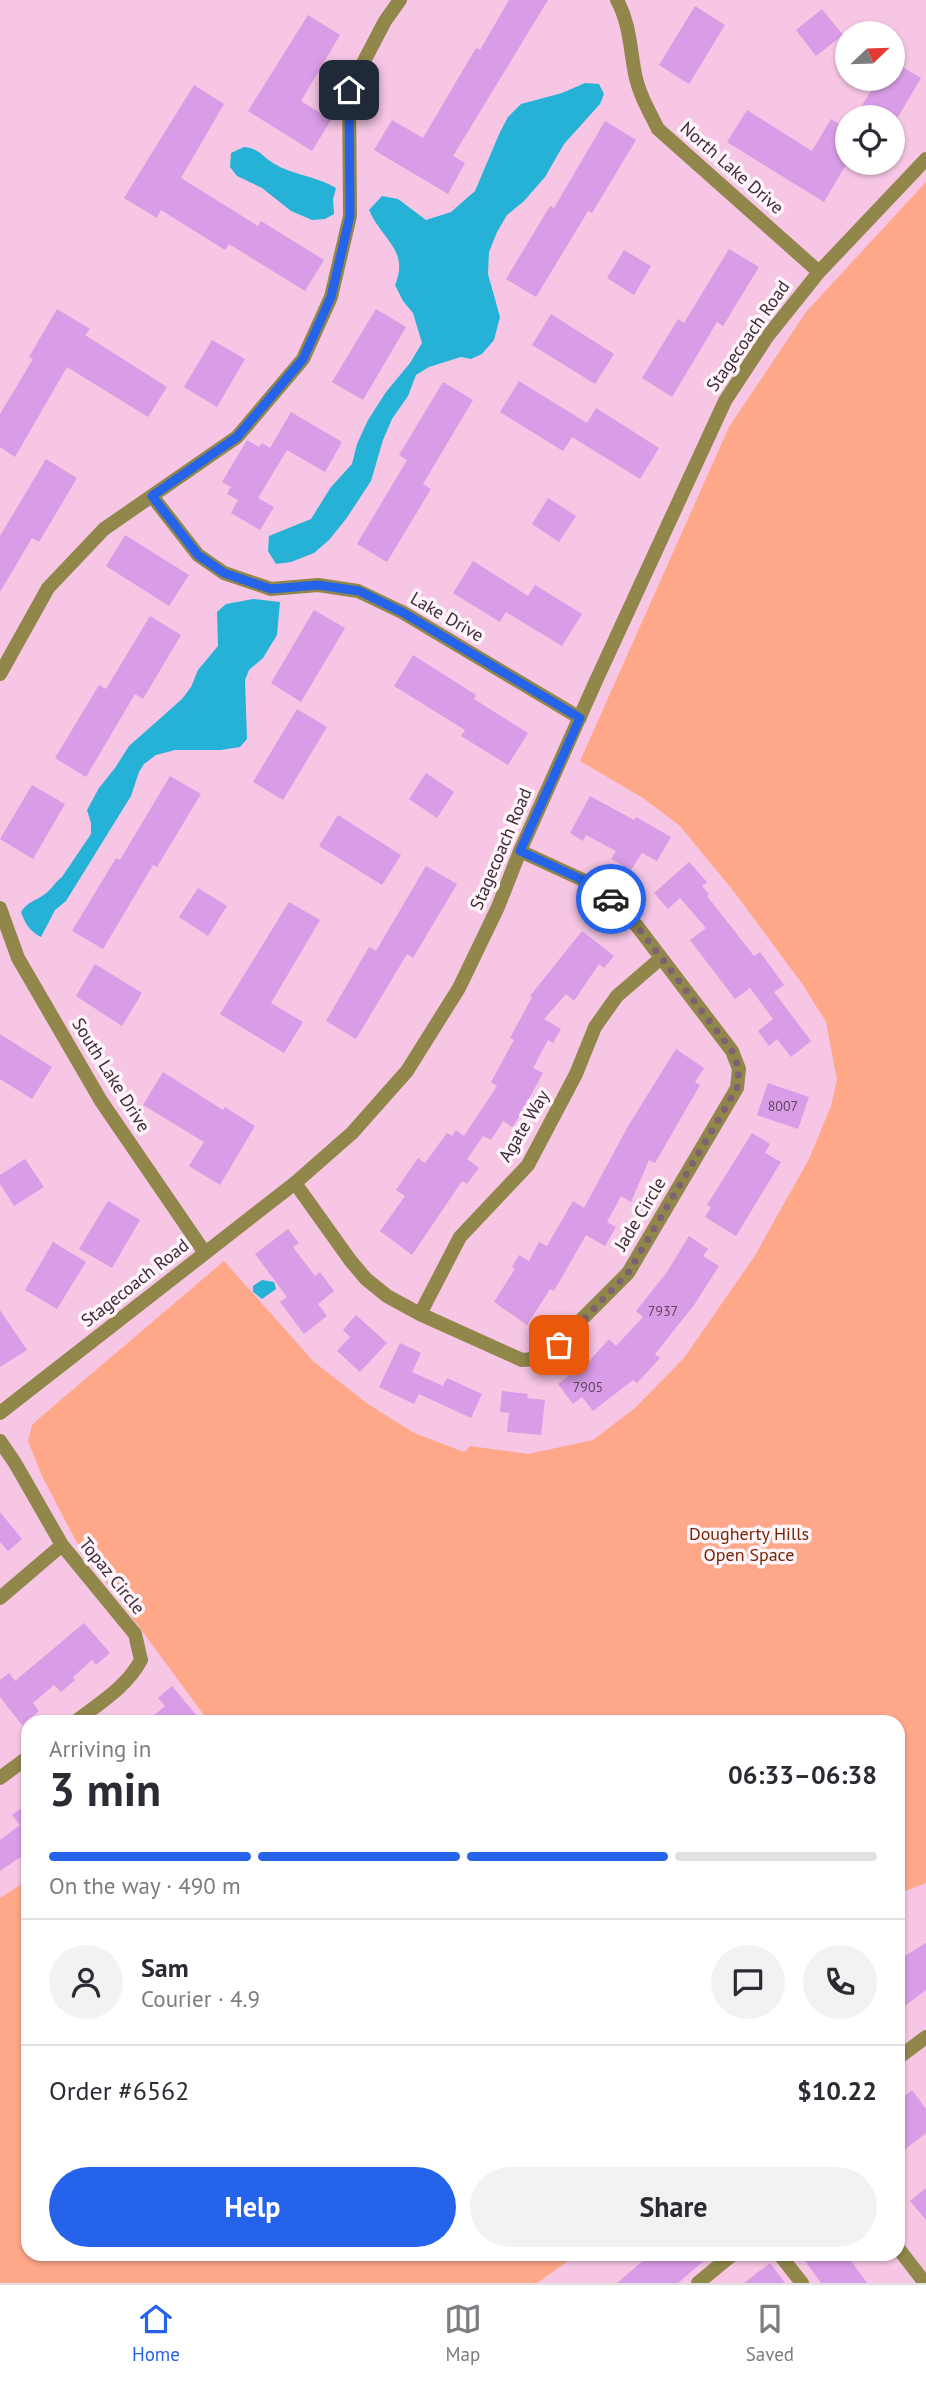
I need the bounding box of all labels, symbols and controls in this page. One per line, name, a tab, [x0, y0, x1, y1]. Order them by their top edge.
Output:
north arrow	[835, 21, 905, 91]
map controls	[835, 21, 905, 175]
pin	[319, 60, 379, 120]
icon: home	[330, 71, 368, 109]
button: locate	[835, 105, 905, 175]
street label: North Lake Drive	[676, 116, 789, 219]
street label: Stagecoach Road	[701, 276, 794, 396]
street label: Lake Drive	[407, 586, 488, 647]
street label: Stagecoach Road	[464, 784, 537, 913]
courier	[576, 864, 646, 934]
icon: car	[592, 880, 630, 918]
street label: South Lake Drive	[67, 1013, 156, 1136]
street label: Agate Way	[493, 1085, 554, 1166]
house number: 8007	[768, 1097, 798, 1115]
street label: Jade Circle	[608, 1173, 670, 1255]
street label: Stagecoach Road	[76, 1233, 193, 1332]
house number: 7937	[648, 1302, 678, 1320]
pin	[529, 1315, 589, 1375]
icon: bag	[540, 1326, 578, 1364]
house number: 7905	[573, 1378, 603, 1396]
park label: Dougherty Hills Open Space	[689, 1522, 809, 1566]
street label: Topaz Circle	[74, 1533, 150, 1619]
text: Arriving in	[49, 1734, 151, 1763]
text: 06:33–06:38	[728, 1758, 877, 1791]
text: 3 min	[49, 1759, 161, 1819]
text: On the way · 490 m	[49, 1871, 241, 1900]
button: person	[49, 1945, 123, 2019]
button: chat	[711, 1945, 785, 2019]
button: phone	[803, 1945, 877, 2019]
text: Sam	[141, 1951, 189, 1984]
text: Courier · 4.9	[141, 1984, 260, 2013]
text: Order #6562	[49, 2074, 189, 2107]
text: $10.22	[797, 2074, 877, 2107]
button: Help	[49, 2167, 456, 2247]
button: Share	[470, 2167, 877, 2247]
tab: Home	[132, 2300, 180, 2366]
tab: Map	[444, 2300, 482, 2366]
tab: Saved	[746, 2300, 794, 2366]

